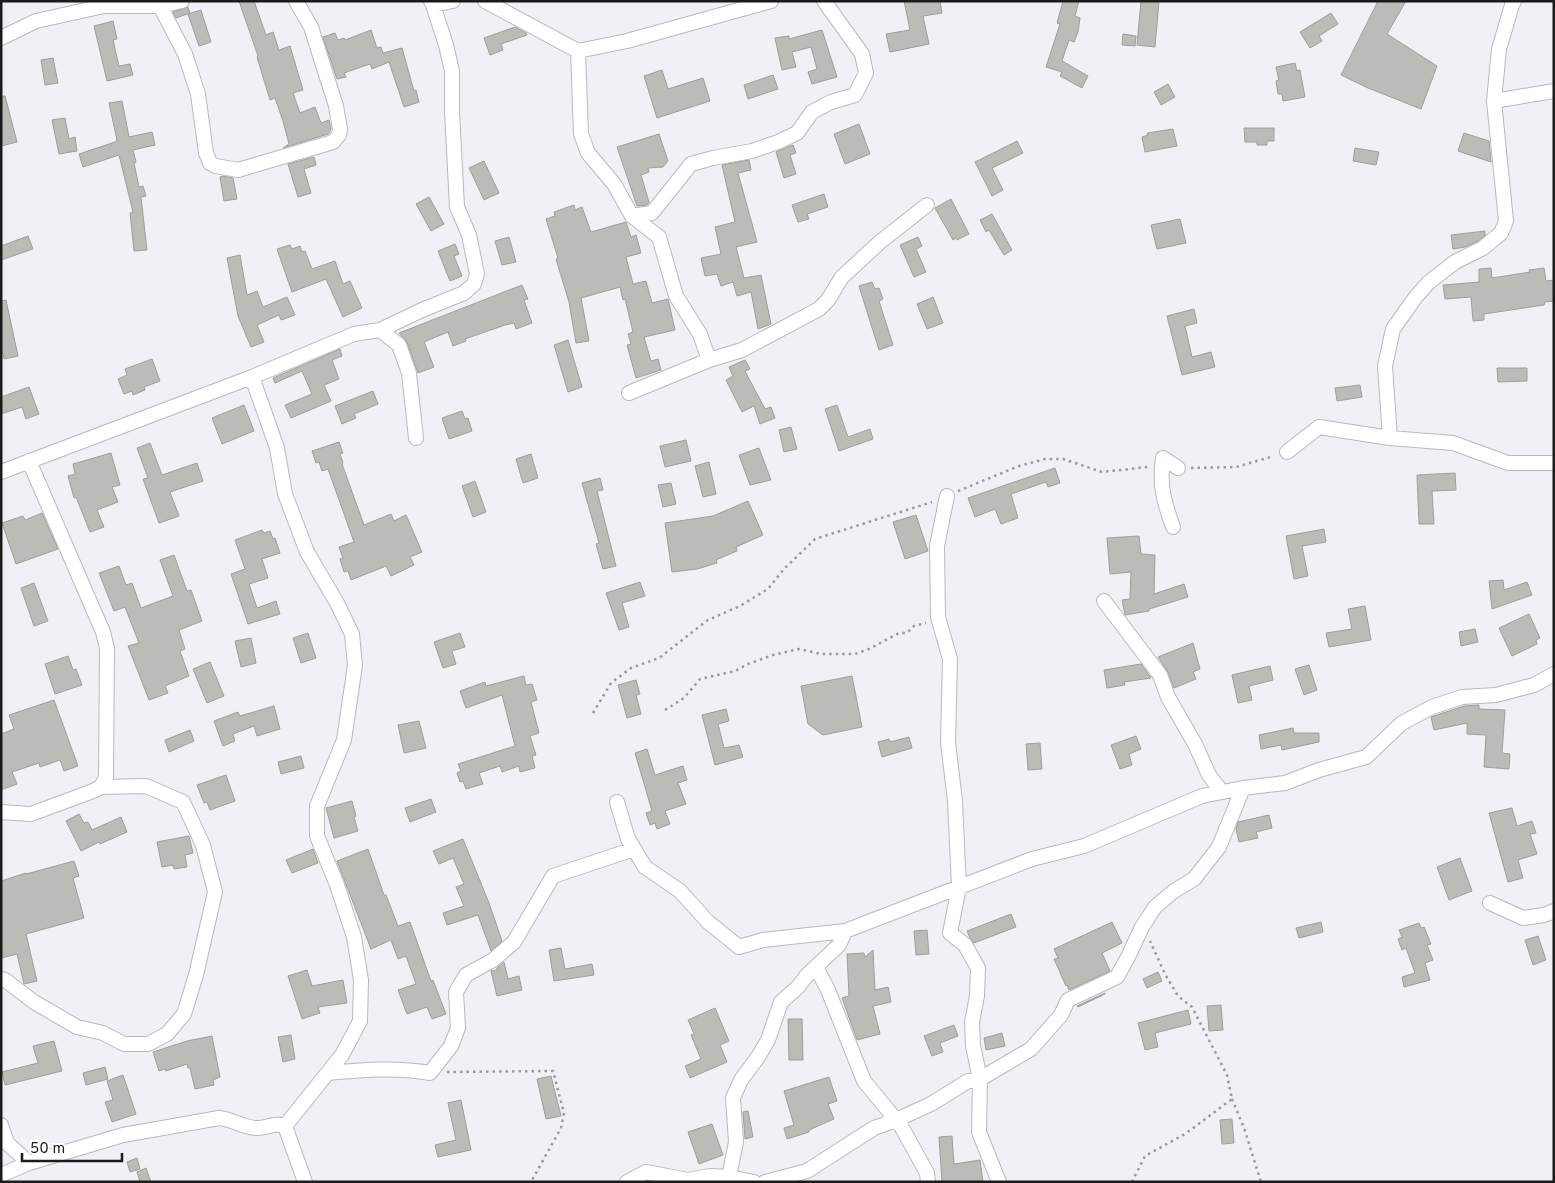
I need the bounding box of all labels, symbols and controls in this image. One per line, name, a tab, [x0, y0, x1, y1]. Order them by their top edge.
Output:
scale bar	[22, 1130, 122, 1162]
text: 50 m	[30, 1140, 65, 1159]

